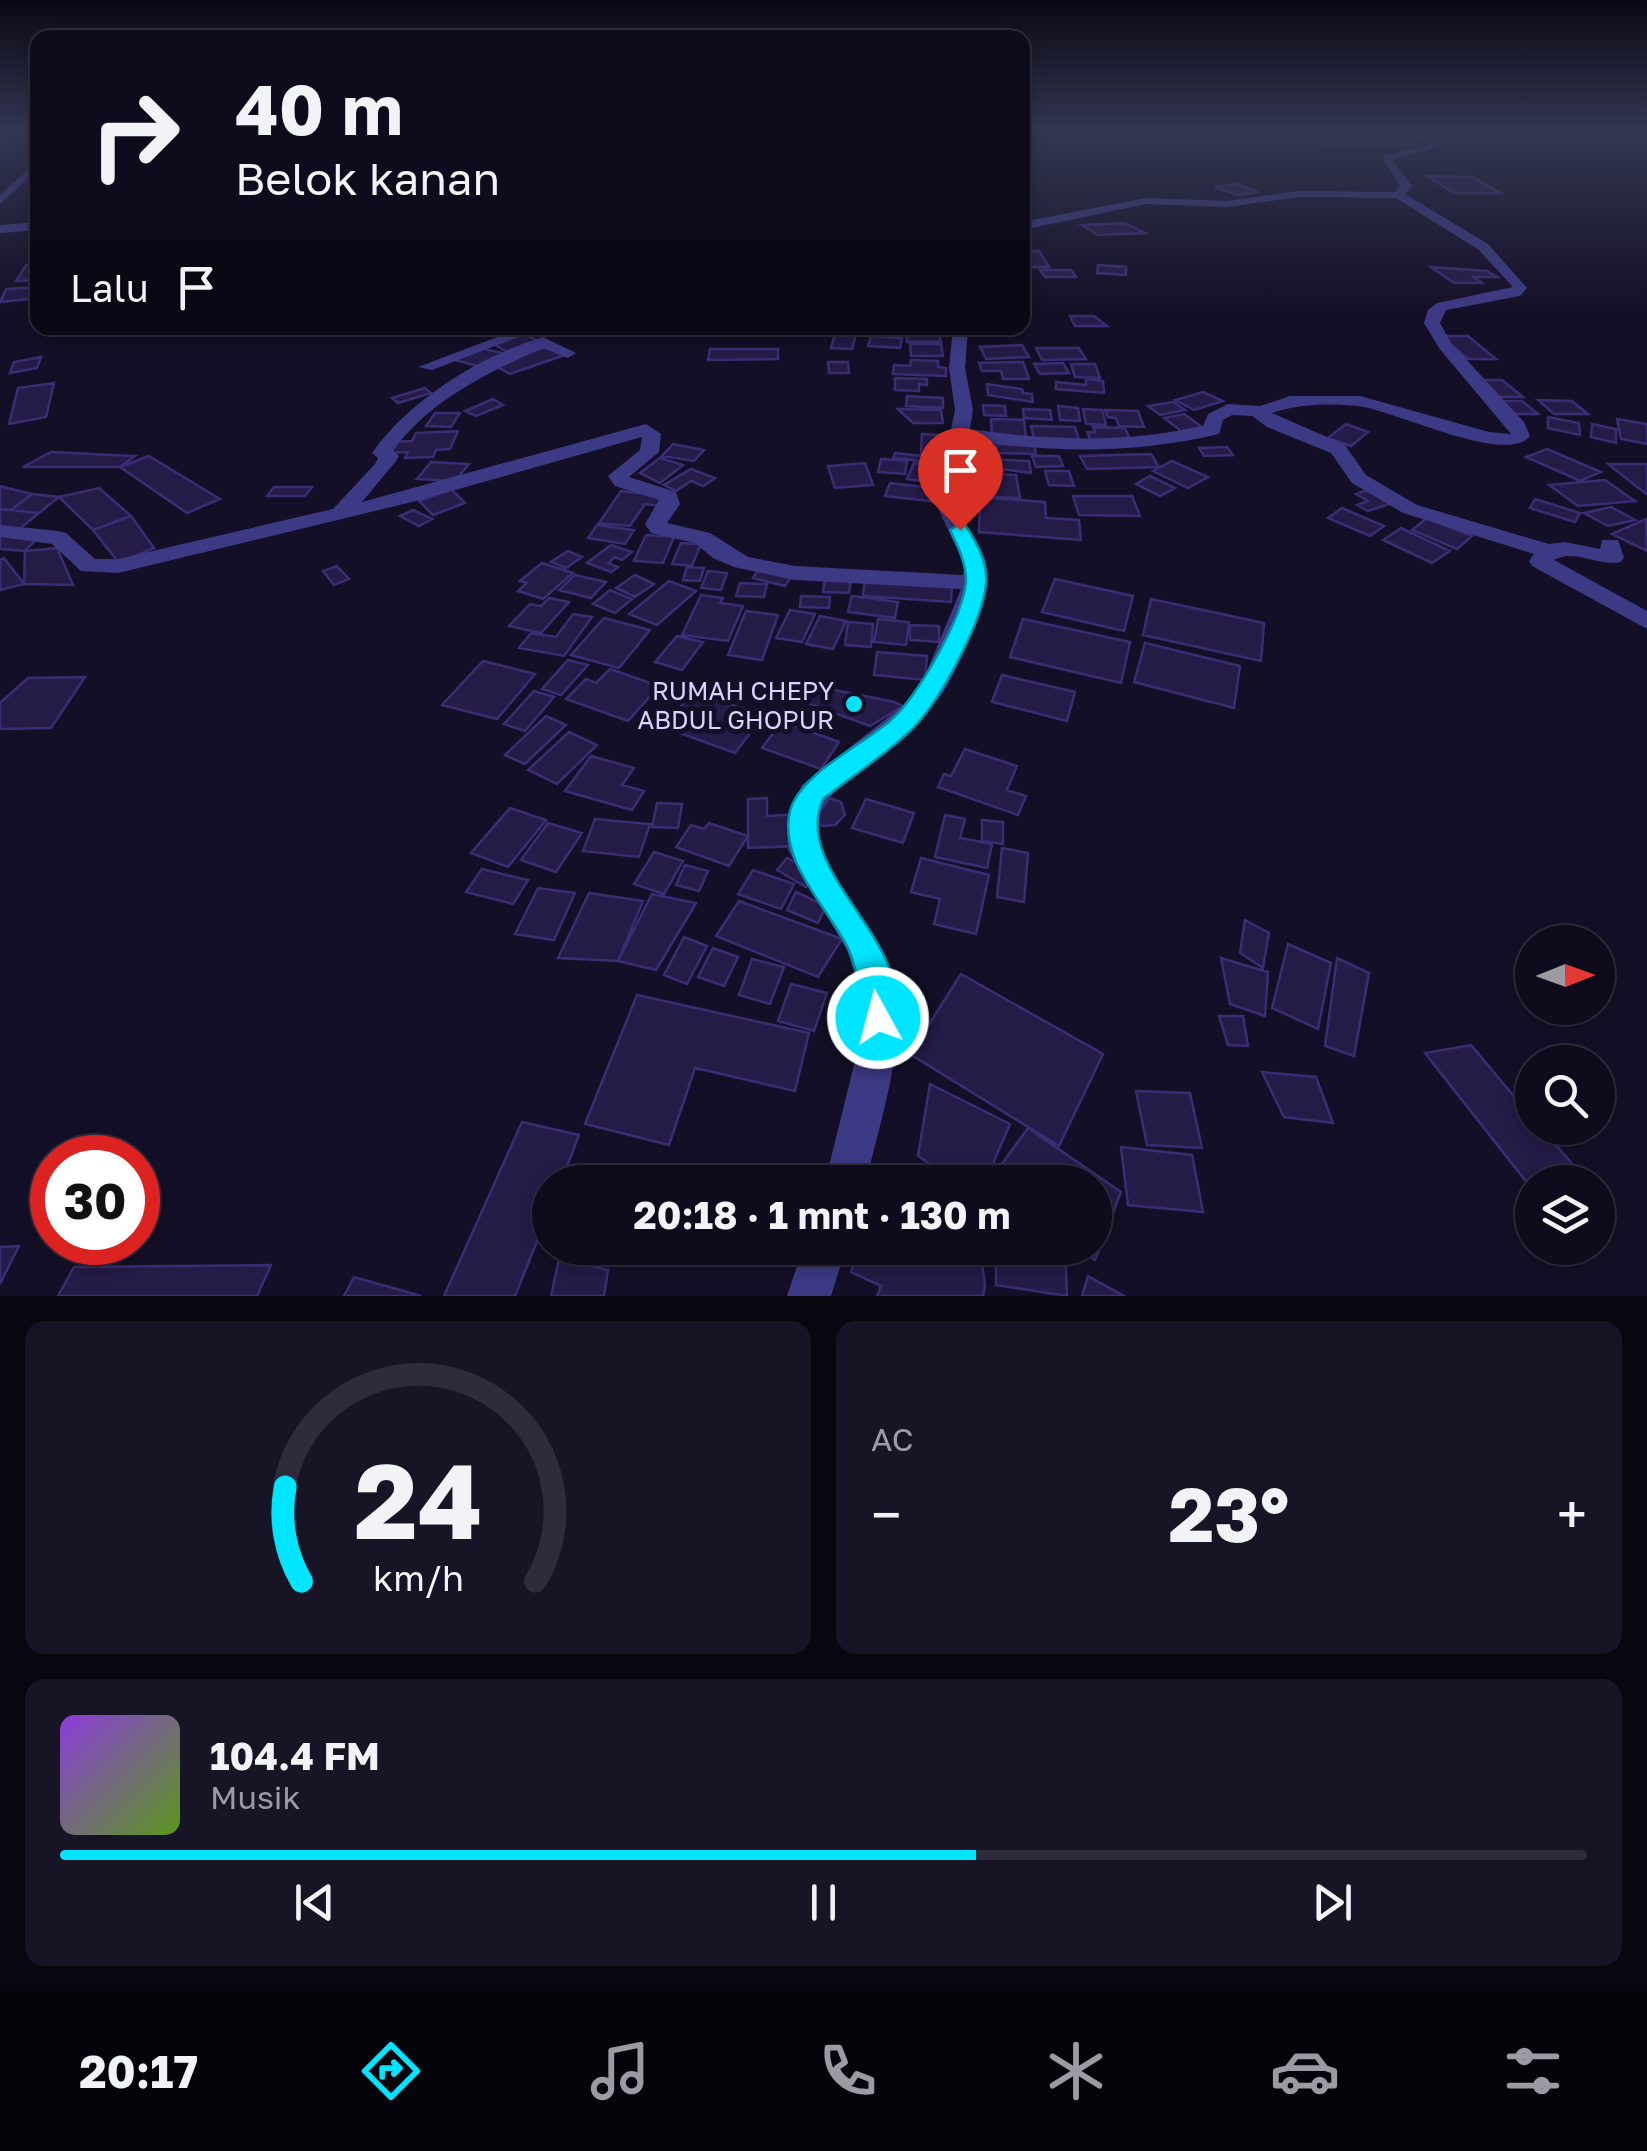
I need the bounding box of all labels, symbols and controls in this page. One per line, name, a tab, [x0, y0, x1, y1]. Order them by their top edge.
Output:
text: 40 m	[235, 66, 403, 150]
icon: right	[70, 70, 200, 200]
text: Belok kanan	[235, 151, 500, 205]
icon: arrive	[169, 260, 224, 315]
text: Lalu	[70, 265, 149, 310]
pin	[918, 428, 1003, 531]
icon: arrive	[933, 443, 988, 498]
place label: RUMAH CHEPY ABDUL GHOPUR	[637, 675, 834, 735]
marker: RUMAH CHEPY ABDUL GHOPUR	[843, 693, 865, 715]
north arrow	[1515, 925, 1615, 1025]
map controls	[1515, 925, 1615, 1265]
position arrow	[826, 966, 930, 1070]
button: search	[1515, 1045, 1615, 1145]
speed limit sign: 30	[30, 1135, 160, 1265]
button: layers	[1515, 1165, 1615, 1265]
text: 20:18 · 1 mnt · 130 m	[634, 1192, 1010, 1237]
text: AC	[871, 1420, 914, 1458]
text: 24	[354, 1437, 482, 1562]
text: 23°	[1169, 1468, 1289, 1559]
text: −	[871, 1481, 901, 1547]
text: +	[1557, 1481, 1587, 1547]
text: km/h	[373, 1556, 463, 1599]
text: 104.4 FM	[210, 1733, 380, 1778]
text: Musik	[210, 1778, 301, 1816]
icon: previous	[287, 1875, 342, 1930]
icon: pause	[796, 1875, 851, 1930]
icon: next	[1305, 1875, 1360, 1930]
icon: directions	[356, 2036, 426, 2106]
icon: music	[585, 2036, 655, 2106]
icon: phone	[813, 2036, 883, 2106]
icon: climate	[1041, 2036, 1111, 2106]
icon: car	[1270, 2036, 1340, 2106]
icon: filters	[1498, 2036, 1568, 2106]
text: 20:17	[79, 2044, 198, 2098]

